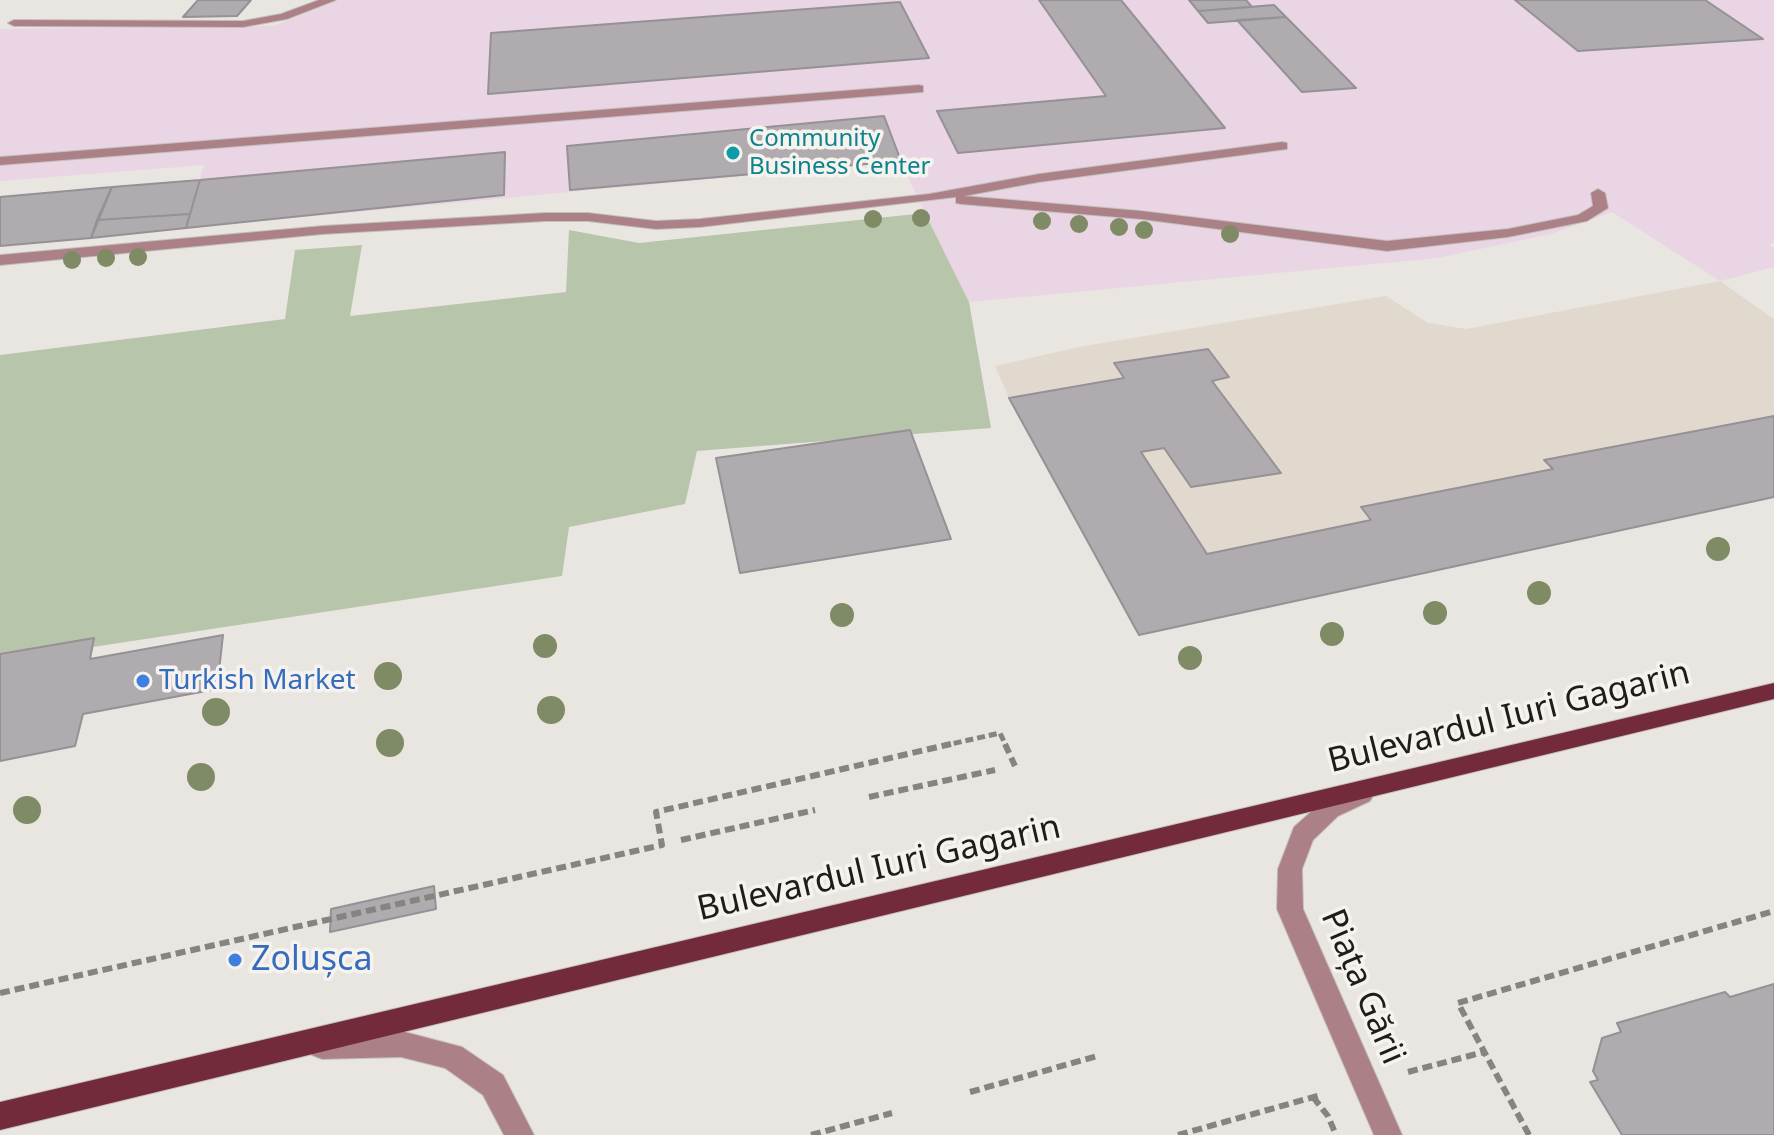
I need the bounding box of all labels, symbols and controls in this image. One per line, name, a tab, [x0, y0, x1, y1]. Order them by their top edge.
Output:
place label: Community Business Center	[749, 125, 930, 181]
marker: Community Business Center	[724, 144, 742, 162]
street label: Bulevardul Iuri Gagarin	[1324, 653, 1694, 783]
place label: Turkish Market	[159, 664, 356, 698]
marker: Turkish Market	[134, 672, 152, 690]
street label: Bulevardul Iuri Gagarin	[693, 807, 1065, 931]
street label: Piața Gării	[1311, 904, 1413, 1070]
place label: Zolușca	[251, 940, 372, 980]
marker: Zolușca	[226, 951, 244, 969]

